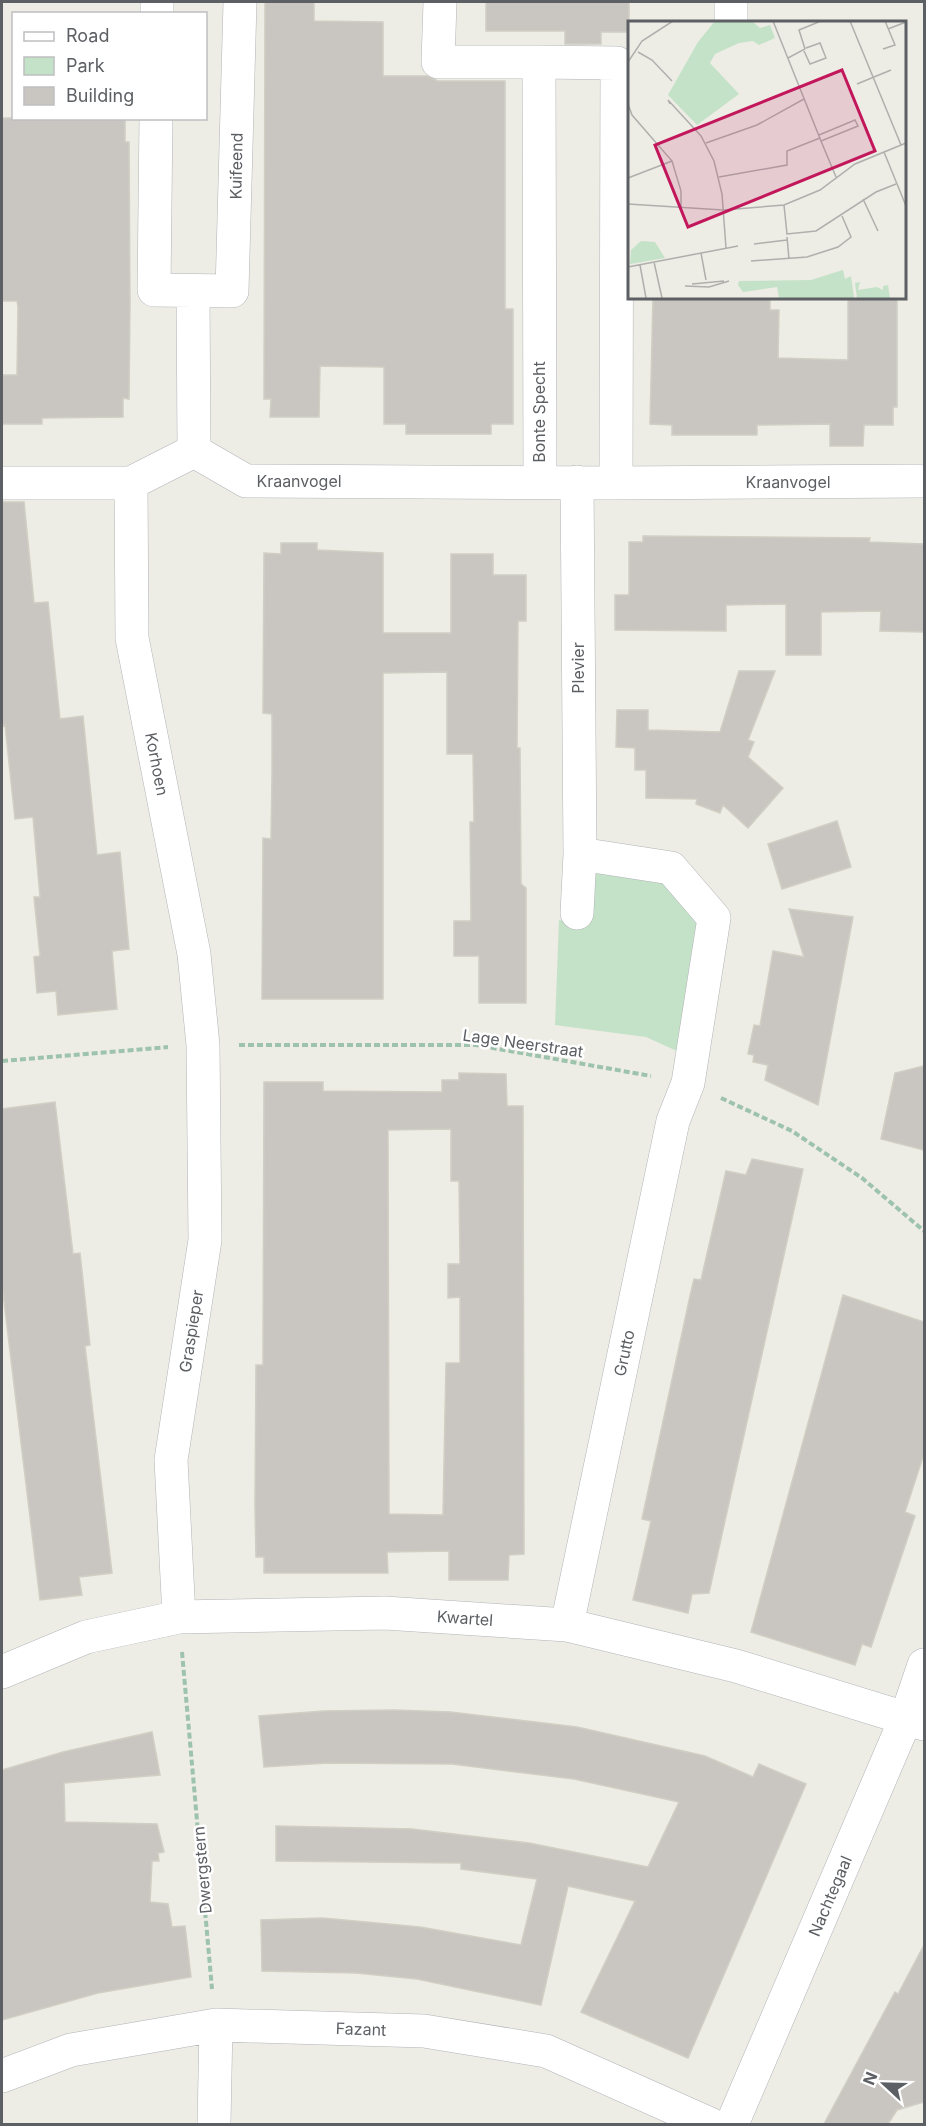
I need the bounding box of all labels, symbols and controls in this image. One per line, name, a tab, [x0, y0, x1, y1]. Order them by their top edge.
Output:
legend	[12, 12, 207, 120]
inset map	[628, 21, 905, 298]
text: Road	[66, 25, 109, 46]
text: Park	[66, 55, 105, 76]
text: Building	[66, 85, 134, 106]
street label: Kuifeend	[225, 132, 247, 200]
street label: Bonte Specht	[529, 361, 549, 463]
street label: Kraanvogel	[256, 471, 342, 491]
street label: Kraanvogel	[745, 472, 831, 492]
street label: Plevier	[568, 642, 588, 694]
street label: Korhoen	[141, 731, 173, 797]
street label: Lage Neerstraat	[462, 1025, 584, 1061]
street label: Graspieper	[175, 1288, 207, 1374]
street label: Grutto	[609, 1328, 639, 1378]
street label: Kwartel	[436, 1606, 494, 1630]
street label: Dwergstern	[188, 1825, 216, 1915]
street label: Nachtegaal	[804, 1853, 856, 1939]
street label: Fazant	[335, 2018, 387, 2040]
north arrow	[854, 2054, 914, 2114]
text: N	[859, 2069, 882, 2088]

